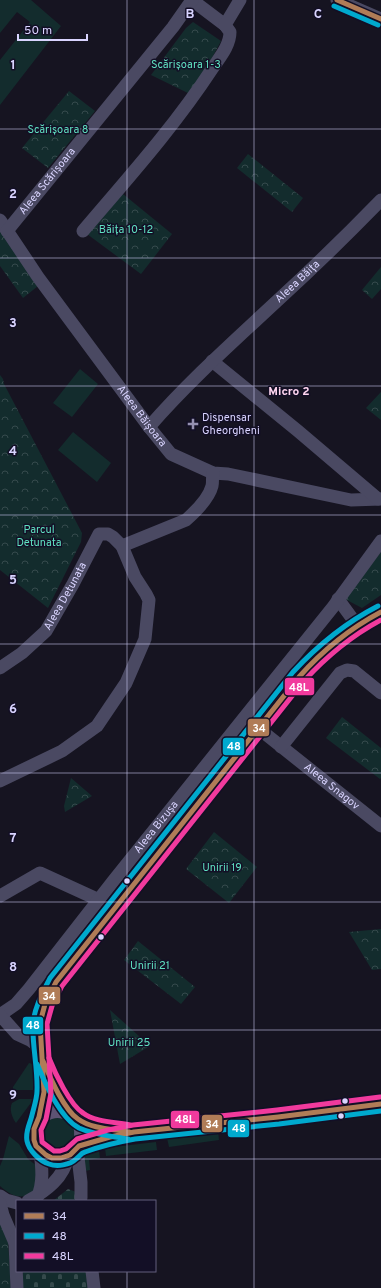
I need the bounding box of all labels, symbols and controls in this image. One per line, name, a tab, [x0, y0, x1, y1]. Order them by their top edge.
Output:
text: B	[186, 7, 195, 23]
text: C	[314, 7, 322, 23]
scale bar	[18, 16, 87, 42]
text: 50 m	[24, 23, 52, 39]
text: 1	[10, 58, 16, 74]
park label: Scărișoara 1-3	[151, 58, 221, 72]
park label: Scărișoara 8	[27, 123, 89, 137]
street label: Aleea Scărișoara	[16, 145, 79, 218]
text: 2	[9, 187, 17, 203]
park label: Băița 10-12	[99, 223, 153, 237]
street label: Aleea Băița	[272, 257, 323, 306]
text: 3	[9, 316, 17, 332]
street label: Aleea Băișoara	[114, 383, 170, 450]
district label: Micro 2	[268, 384, 310, 400]
place label: Dispensar Gheorgheni	[202, 411, 260, 438]
marker: Dispensar Gheorgheni	[187, 418, 199, 430]
text: 4	[9, 444, 17, 460]
park label: Parcul Detunata	[16, 523, 62, 550]
street label: Aleea Detunata	[41, 560, 90, 633]
text: 5	[9, 573, 17, 589]
line badge: 48L	[284, 677, 315, 696]
text: 48L	[289, 681, 310, 695]
text: 6	[9, 702, 17, 718]
line badge: 34	[247, 718, 270, 737]
text: 34	[252, 722, 266, 736]
line badge: 48	[222, 737, 245, 756]
text: 48	[227, 740, 241, 754]
street label: Aleea Snagov	[301, 760, 363, 813]
street label: Aleea Bizușa	[131, 798, 182, 856]
text: 7	[10, 831, 17, 847]
park label: Unirii 19	[202, 861, 242, 875]
unlabelled marker	[122, 876, 132, 886]
unlabelled marker	[96, 932, 106, 942]
park label: Unirii 21	[130, 959, 170, 973]
text: 8	[9, 960, 17, 976]
line badge: 34	[38, 986, 61, 1005]
text: 34	[42, 990, 56, 1004]
line badge: 48	[22, 1016, 44, 1035]
text: 48	[26, 1019, 40, 1033]
park label: Unirii 25	[108, 1036, 150, 1050]
text: 9	[9, 1088, 17, 1104]
unlabelled marker	[340, 1096, 350, 1106]
line badge: 48L	[170, 1110, 200, 1129]
unlabelled marker	[336, 1111, 346, 1121]
text: 48L	[175, 1113, 196, 1127]
line badge: 34	[201, 1114, 223, 1133]
text: 34	[205, 1118, 219, 1132]
line badge: 48	[227, 1119, 250, 1138]
text: 48	[232, 1122, 246, 1136]
legend	[16, 1200, 156, 1272]
text: 34	[52, 1209, 67, 1225]
text: 48	[52, 1229, 67, 1245]
text: 48L	[52, 1249, 74, 1265]

